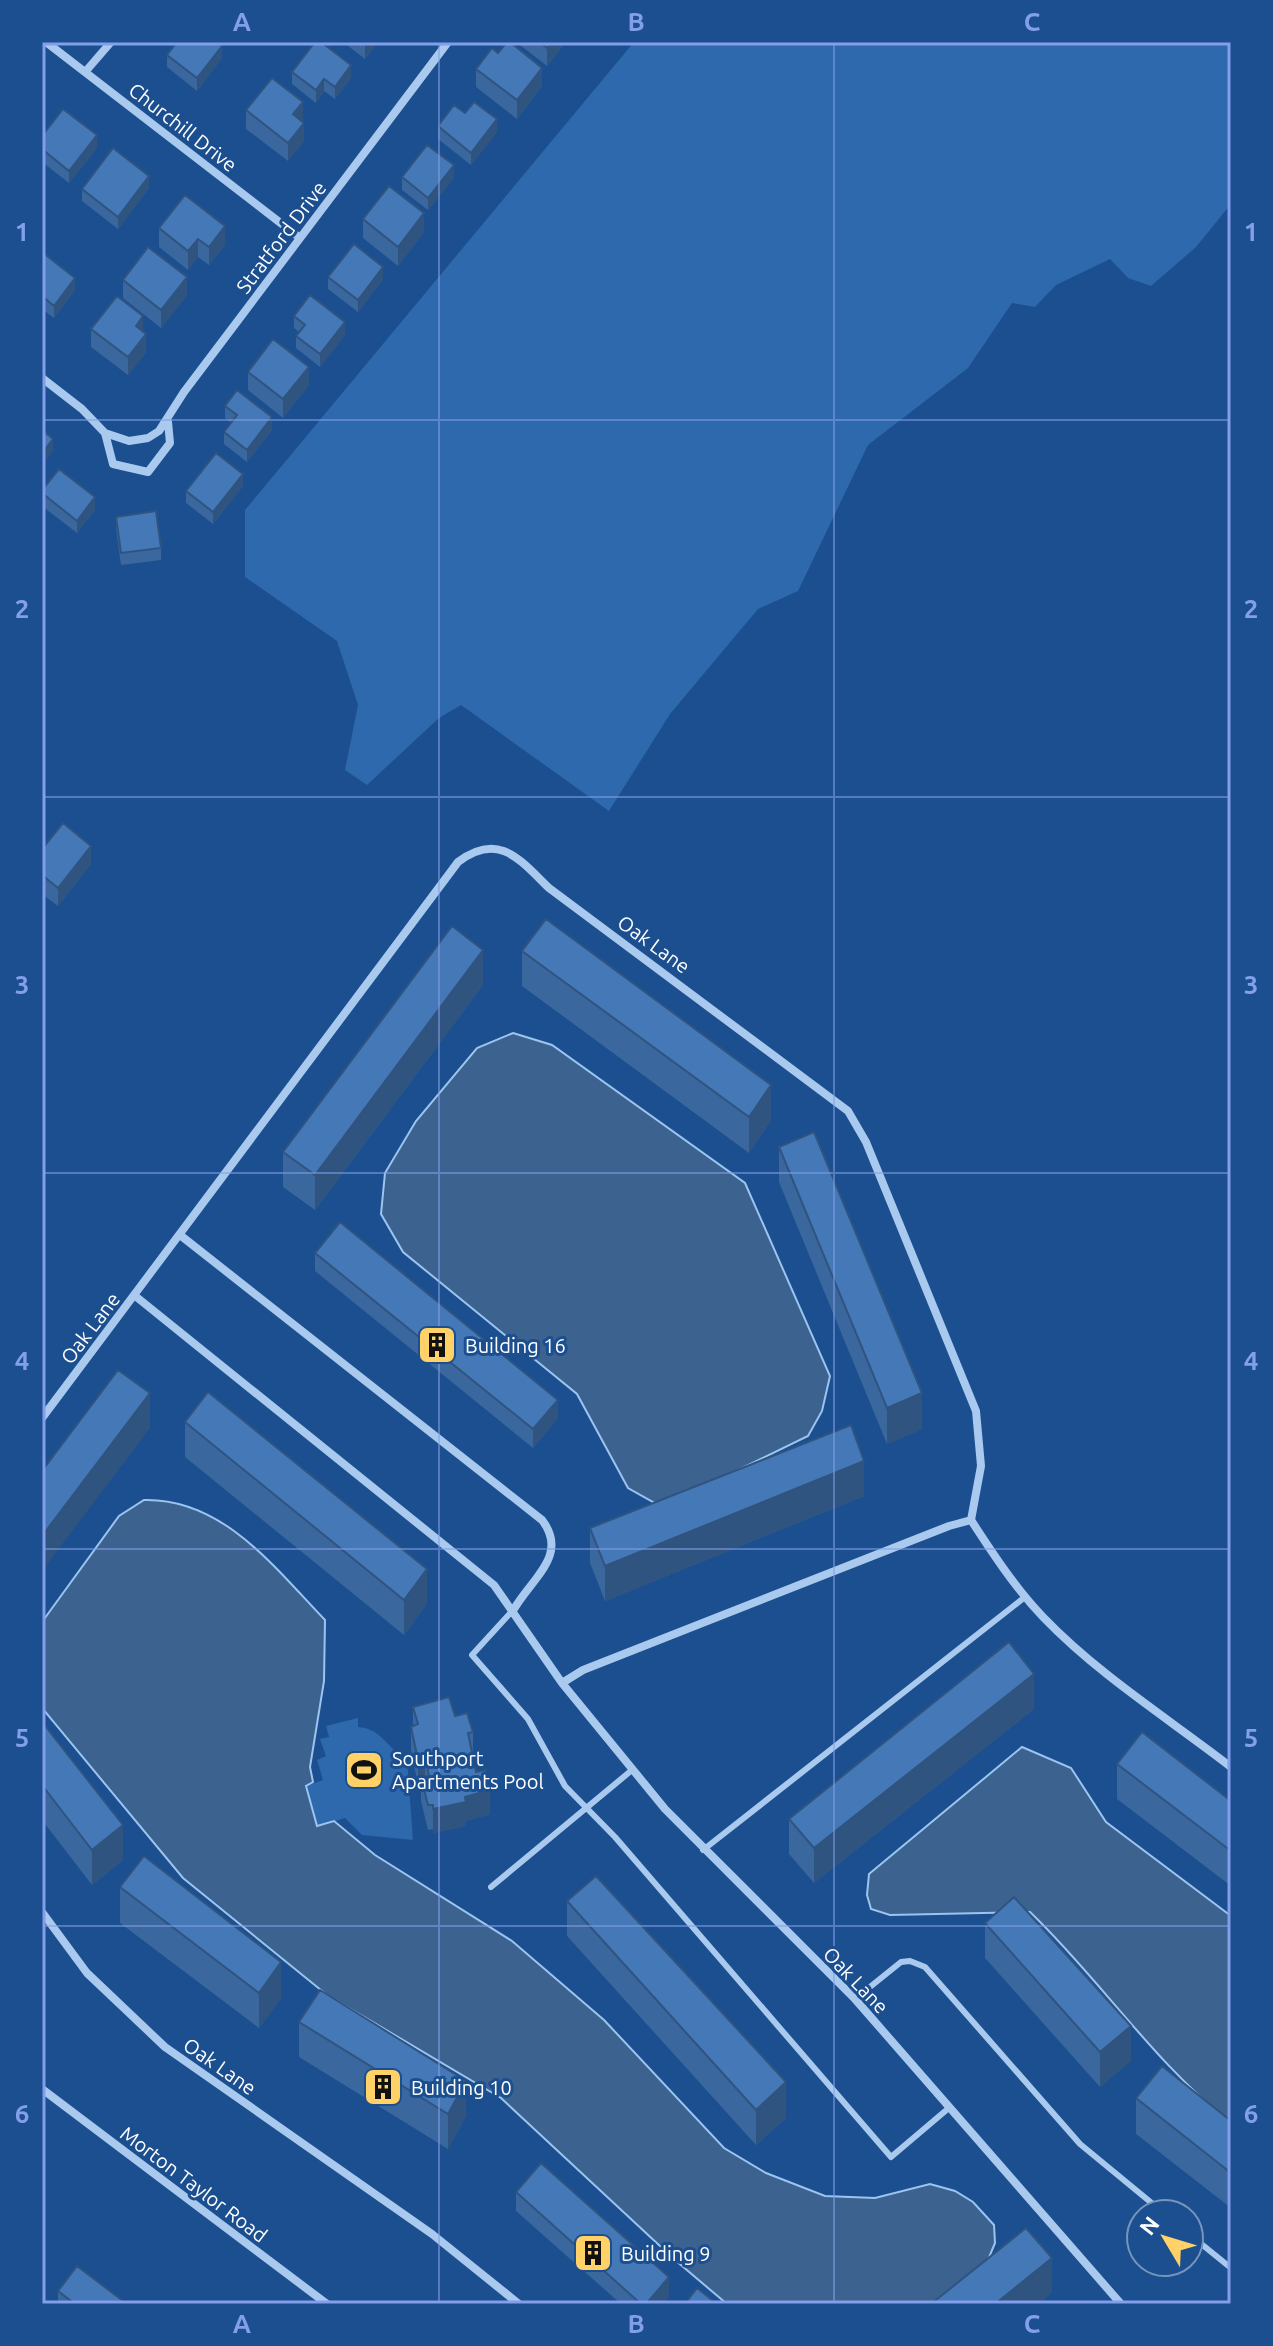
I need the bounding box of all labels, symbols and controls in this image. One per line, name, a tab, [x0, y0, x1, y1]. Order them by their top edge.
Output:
text: A	[233, 7, 252, 36]
text: B	[627, 7, 645, 36]
text: C	[1024, 7, 1041, 36]
street label: Churchill Drive	[124, 78, 242, 176]
street label: Stratford Drive	[231, 176, 331, 298]
text: 1	[15, 217, 29, 246]
text: 1	[1244, 217, 1258, 246]
text: 2	[15, 594, 29, 623]
text: 2	[1244, 594, 1258, 623]
street label: Oak Lane	[613, 910, 695, 978]
text: 3	[15, 970, 29, 999]
text: 3	[1244, 970, 1258, 999]
street label: Oak Lane	[56, 1288, 124, 1368]
building icon: Building 16	[416, 1324, 458, 1366]
place label: Building 16	[465, 1334, 566, 1357]
text: 4	[15, 1346, 29, 1375]
text: 4	[1244, 1346, 1258, 1375]
text: 5	[15, 1723, 29, 1752]
text: 5	[1244, 1723, 1258, 1752]
place label: Southport Apartments Pool	[392, 1747, 544, 1793]
sports icon: Southport Apartments Pool	[343, 1749, 385, 1791]
street label: Oak Lane	[819, 1942, 893, 2018]
street label: Oak Lane	[179, 2033, 261, 2099]
building icon: Building 10	[362, 2066, 404, 2108]
place label: Building 10	[411, 2076, 512, 2099]
text: 6	[15, 2099, 29, 2128]
text: 6	[1244, 2099, 1258, 2128]
street label: Morton Taylor Road	[116, 2121, 272, 2247]
north arrow	[1125, 2198, 1205, 2278]
text: N	[1134, 2211, 1164, 2240]
building icon: Building 9	[572, 2232, 614, 2274]
place label: Building 9	[621, 2242, 711, 2265]
text: A	[233, 2309, 252, 2338]
text: B	[627, 2309, 645, 2338]
text: C	[1024, 2309, 1041, 2338]

